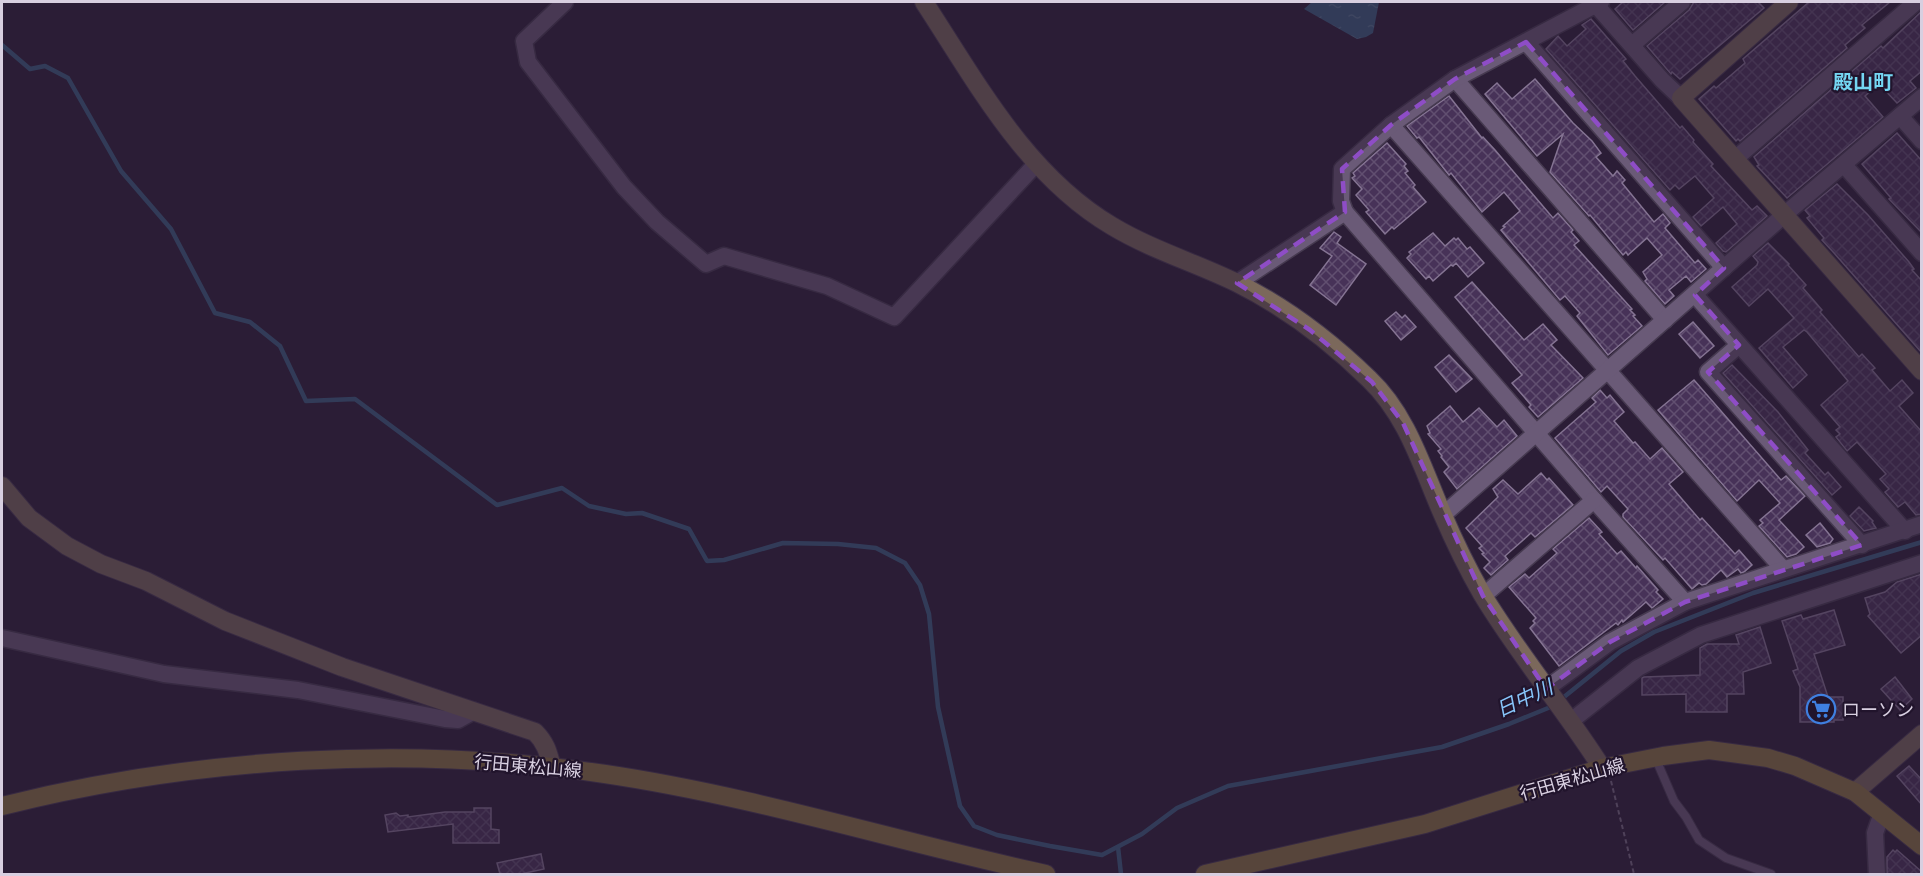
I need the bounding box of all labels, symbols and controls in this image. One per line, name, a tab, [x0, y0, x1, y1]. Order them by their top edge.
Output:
district label: 殿山町	[1833, 68, 1893, 95]
water label: 日中川	[1491, 672, 1559, 723]
supermarket icon: ローソン	[1805, 693, 1837, 725]
place label: ローソン	[1842, 697, 1914, 722]
street label: 行田東松山線	[473, 749, 583, 783]
street label: 行田東松山線	[1517, 752, 1627, 806]

